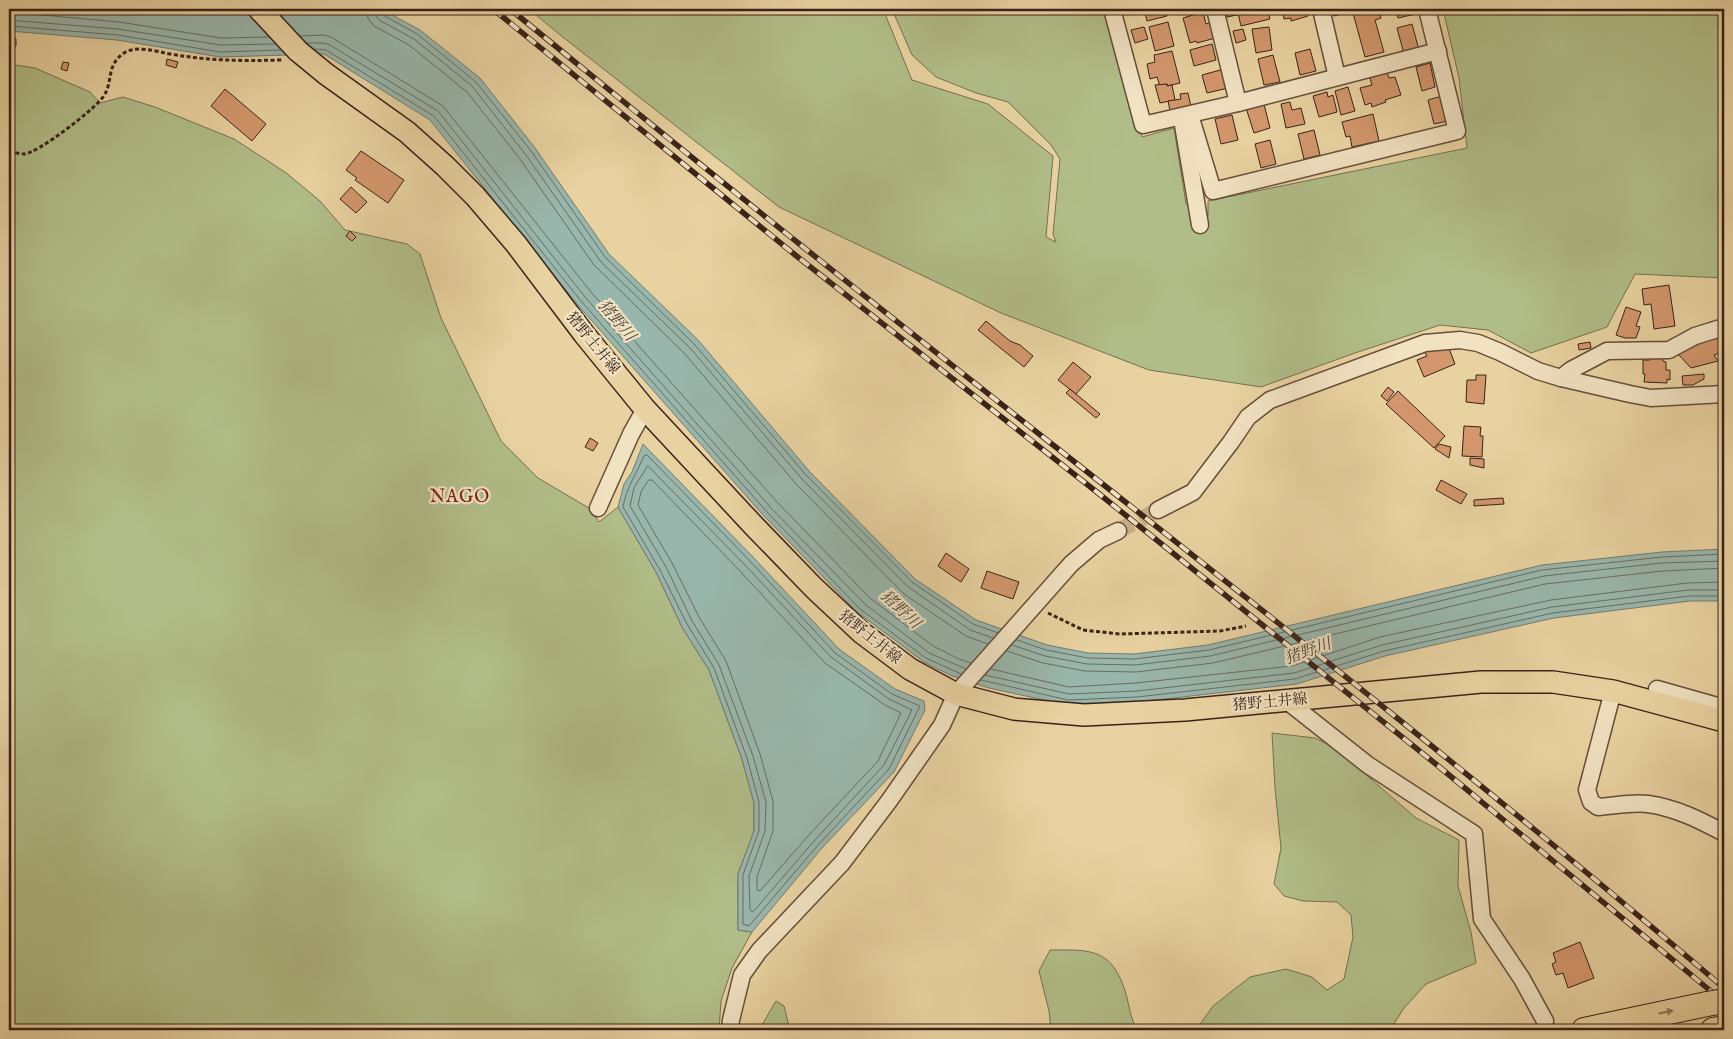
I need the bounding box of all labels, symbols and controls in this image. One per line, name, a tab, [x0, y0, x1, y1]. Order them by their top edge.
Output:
water label: 猪野川	[593, 296, 640, 347]
street label: 猪野土井線	[562, 308, 624, 378]
district label: NAGO	[430, 486, 490, 509]
water label: 猪野川	[876, 586, 926, 635]
street label: 猪野土井線	[835, 606, 905, 668]
water label: 猪野川	[1282, 634, 1336, 670]
street label: 猪野土井線	[1232, 689, 1308, 715]
one-way arrow	[1659, 1008, 1674, 1016]

